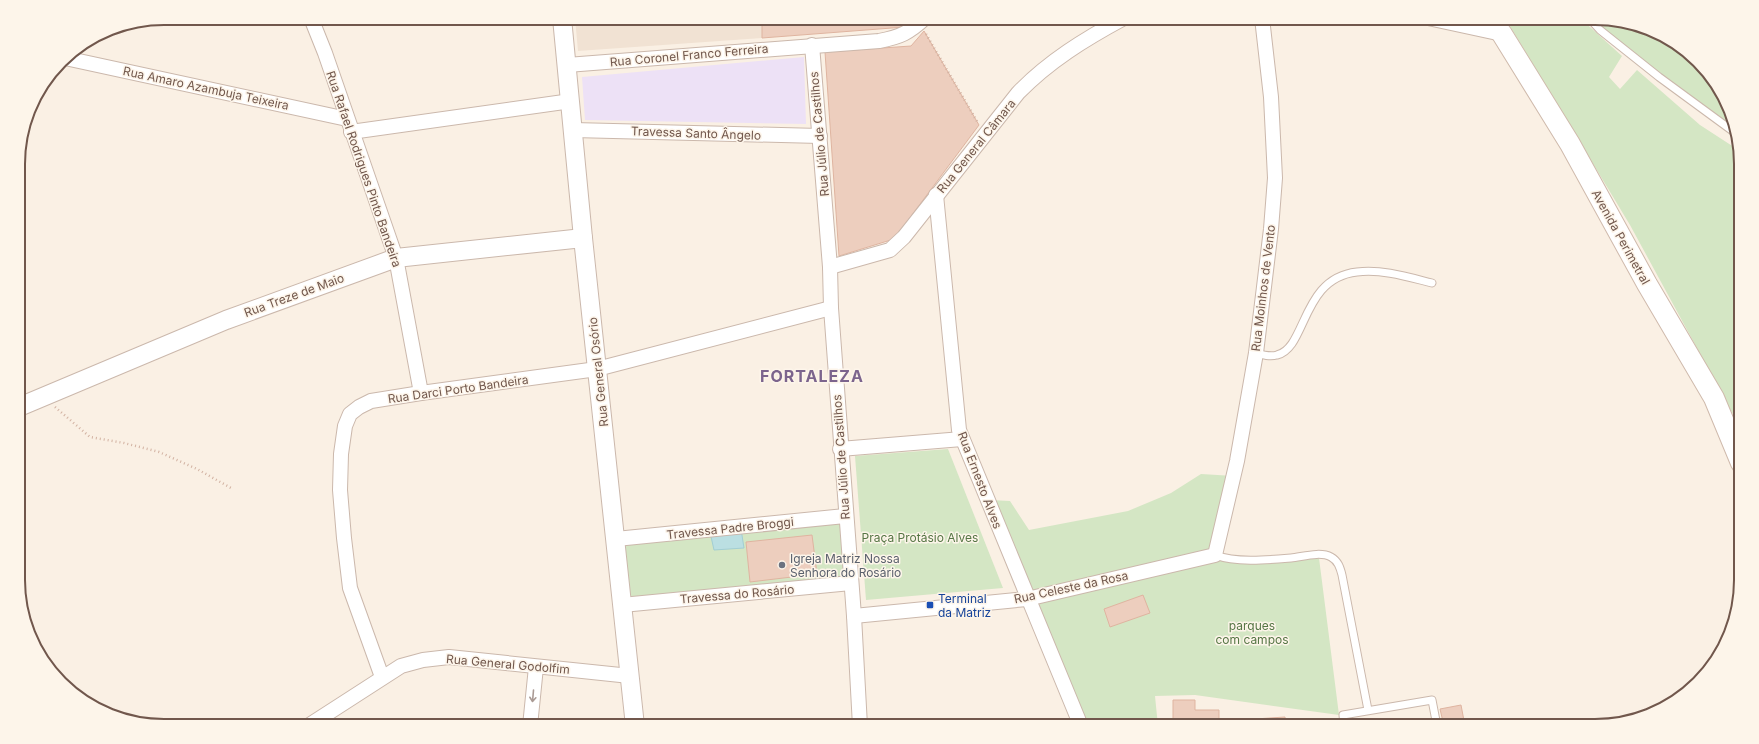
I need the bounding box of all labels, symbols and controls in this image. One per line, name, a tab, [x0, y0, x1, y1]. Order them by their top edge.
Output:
street label: Rua Coronel Franco Ferreira	[609, 41, 769, 69]
street label: Rua Amaro Azambuja Teixeira	[122, 63, 290, 113]
street label: Rua Rafael Rodrigues Pinto Bandeira	[323, 69, 405, 269]
street label: Rua Júlio de Castilhos	[806, 71, 832, 197]
street label: Rua General Câmara	[934, 96, 1018, 196]
street label: Travessa Santo Ângelo	[631, 123, 761, 143]
street label: Avenida Perimetral	[1589, 187, 1653, 287]
street label: Rua Moinhos de Vento	[1248, 224, 1278, 352]
street label: Rua Treze de Maio	[242, 270, 346, 320]
street label: Rua General Osório	[585, 317, 611, 427]
district label: FORTALEZA	[760, 366, 864, 386]
street label: Rua Darci Porto Bandeira	[387, 372, 529, 406]
street label: Rua Júlio de Castilhos	[829, 394, 853, 520]
street label: Rua Ernesto Alves	[955, 429, 1005, 531]
street label: Travessa Padre Broggi	[666, 514, 794, 542]
park label: Praça Protásio Alves	[862, 530, 978, 545]
place label: Igreja Matriz Nossa Senhora do Rosário	[790, 551, 901, 580]
marker: Igreja Matriz Nossa Senhora do Rosário	[777, 560, 787, 570]
street label: Rua Celeste da Rosa	[1013, 568, 1129, 606]
street label: Travessa do Rosário	[679, 582, 795, 606]
place label: Terminal da Matriz	[938, 591, 991, 620]
marker: Terminal da Matriz	[925, 600, 935, 610]
park label: parques com campos	[1215, 618, 1289, 647]
street label: Rua General Godolfim	[446, 651, 570, 677]
one-way arrow	[529, 689, 536, 702]

